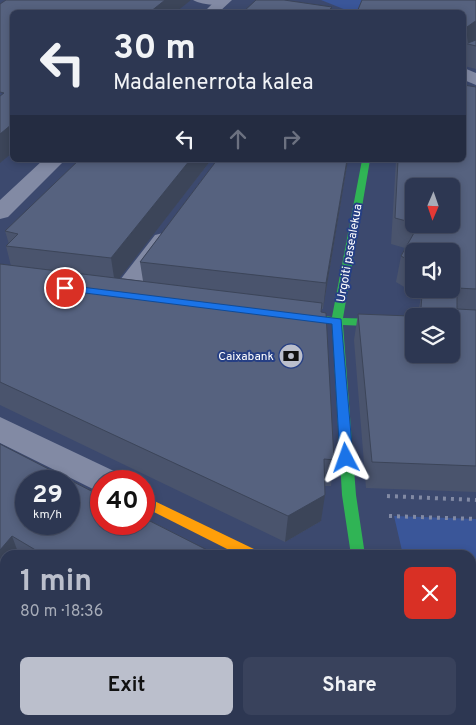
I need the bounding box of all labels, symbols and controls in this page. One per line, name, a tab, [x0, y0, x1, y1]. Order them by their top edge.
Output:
text: 30 m	[113, 27, 196, 71]
icon: left	[30, 30, 95, 95]
text: Madalenerrota kalea	[113, 70, 314, 97]
icon: left	[171, 125, 199, 153]
icon: ahead	[224, 125, 252, 153]
icon: right	[277, 125, 305, 153]
north arrow	[405, 178, 460, 232]
map controls	[405, 178, 460, 363]
street label: Urgoiti pasealekua	[333, 203, 367, 304]
button: sound	[405, 243, 460, 298]
pin	[44, 267, 86, 309]
icon: arrive	[51, 274, 79, 302]
button: layers	[405, 308, 460, 363]
bank icon: Caixabank	[278, 343, 304, 369]
place label: Caixabank	[218, 349, 274, 365]
position arrow	[319, 431, 371, 483]
speed limit sign: 40	[90, 470, 155, 535]
text: 29	[32, 480, 63, 512]
text: km/h	[33, 507, 62, 523]
text: 1 min	[20, 564, 92, 601]
button: close	[404, 567, 456, 619]
text: 80 m · 18:36	[20, 602, 103, 622]
button: Exit	[20, 657, 233, 715]
button: Share	[243, 657, 456, 715]

